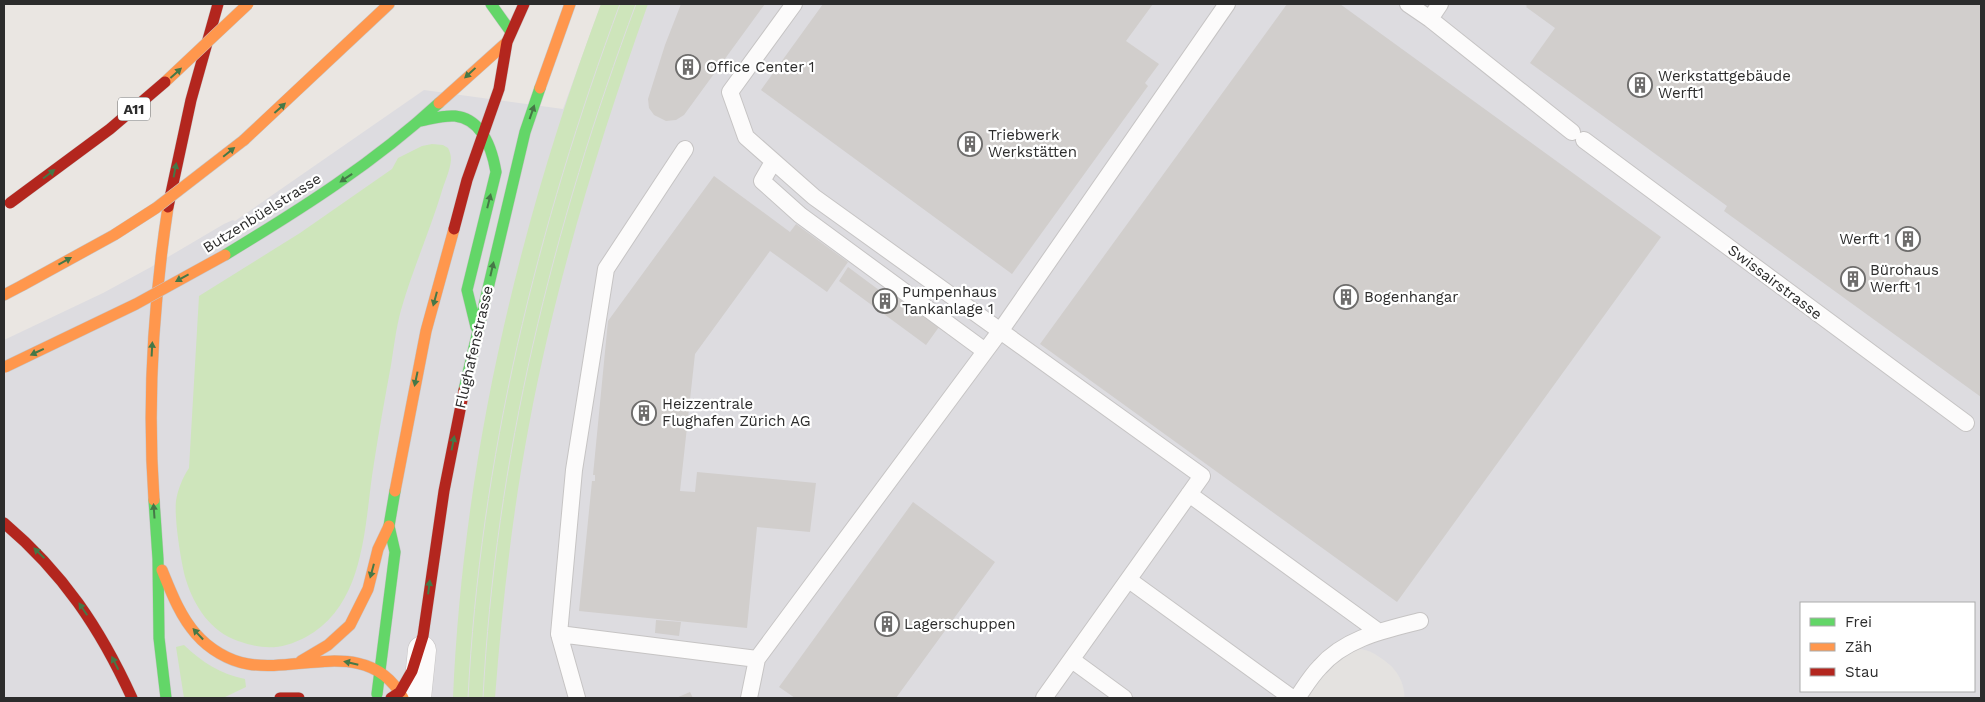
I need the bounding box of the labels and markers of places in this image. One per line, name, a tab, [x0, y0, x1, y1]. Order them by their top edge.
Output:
building icon: Office Center 1	[675, 54, 701, 80]
place label: Office Center 1	[706, 58, 815, 76]
place label: Werkstattgebäude Werft1	[1658, 67, 1791, 102]
building icon: Werkstattgebäude Werft1	[1627, 72, 1653, 98]
place label: Triebwerk Werkstätten	[988, 126, 1077, 161]
building icon: Triebwerk Werkstätten	[957, 131, 983, 157]
building icon: Werft 1	[1895, 226, 1921, 252]
place label: Werft 1	[1839, 230, 1890, 248]
place label: Bürohaus Werft 1	[1870, 261, 1939, 296]
building icon: Bürohaus Werft 1	[1840, 266, 1866, 292]
place label: Pumpenhaus Tankanlage 1	[902, 283, 997, 318]
building icon: Bogenhangar	[1333, 284, 1359, 310]
building icon: Pumpenhaus Tankanlage 1	[872, 288, 898, 314]
place label: Bogenhangar	[1364, 288, 1458, 306]
place label: Heizzentrale Flughafen Zürich AG	[662, 395, 811, 430]
building icon: Heizzentrale Flughafen Zürich AG	[631, 400, 657, 426]
building icon: Lagerschuppen	[874, 611, 900, 637]
place label: Lagerschuppen	[904, 615, 1016, 633]

